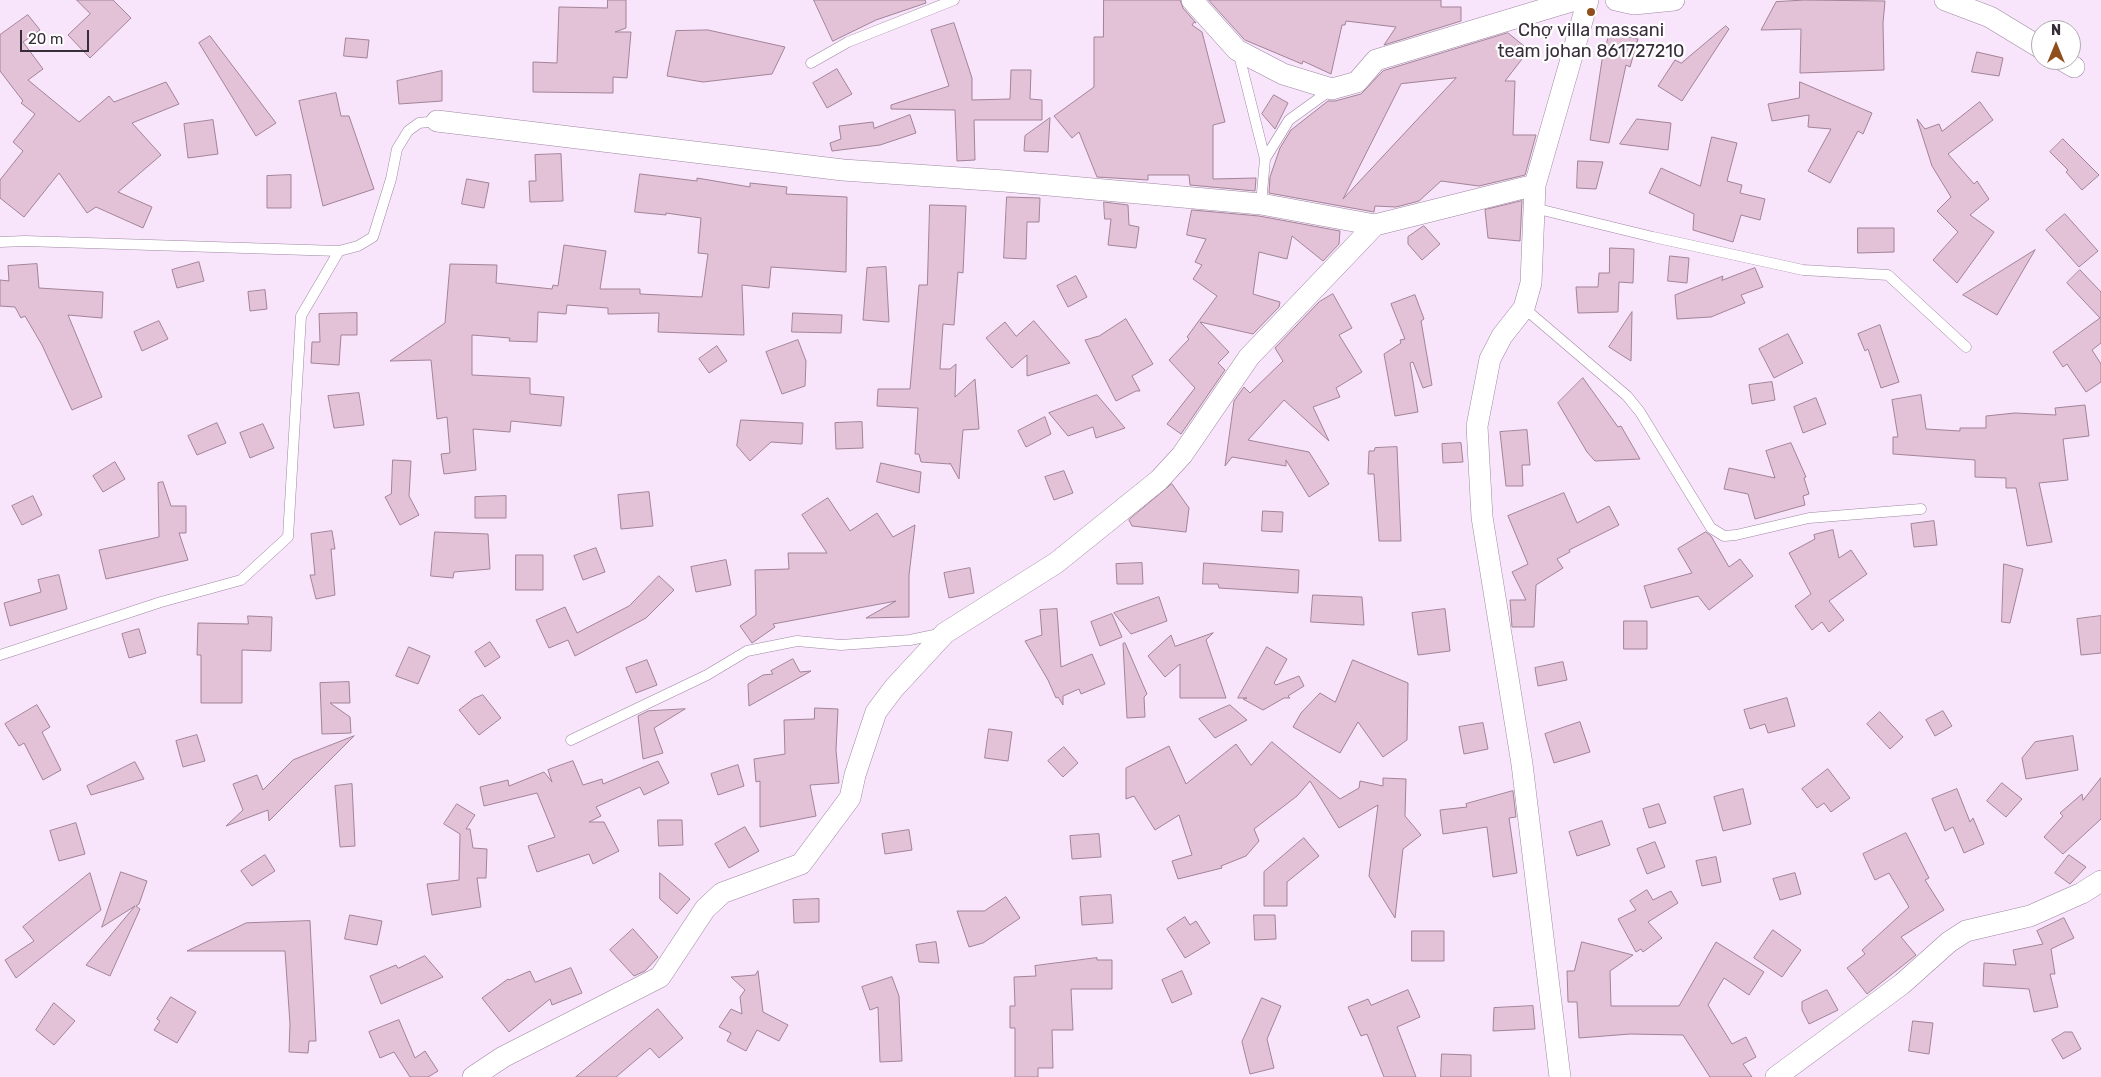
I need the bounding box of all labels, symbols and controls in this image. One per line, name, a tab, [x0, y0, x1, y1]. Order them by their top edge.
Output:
marker: Chợ villa massani team johan 861727210	[1585, 6, 1597, 18]
scale bar	[22, 20, 91, 52]
place label: Chợ villa massani team johan 861727210	[1498, 20, 1684, 62]
north arrow	[2031, 20, 2081, 70]
text: N	[2051, 22, 2061, 39]
text: 20 m	[28, 30, 63, 48]

